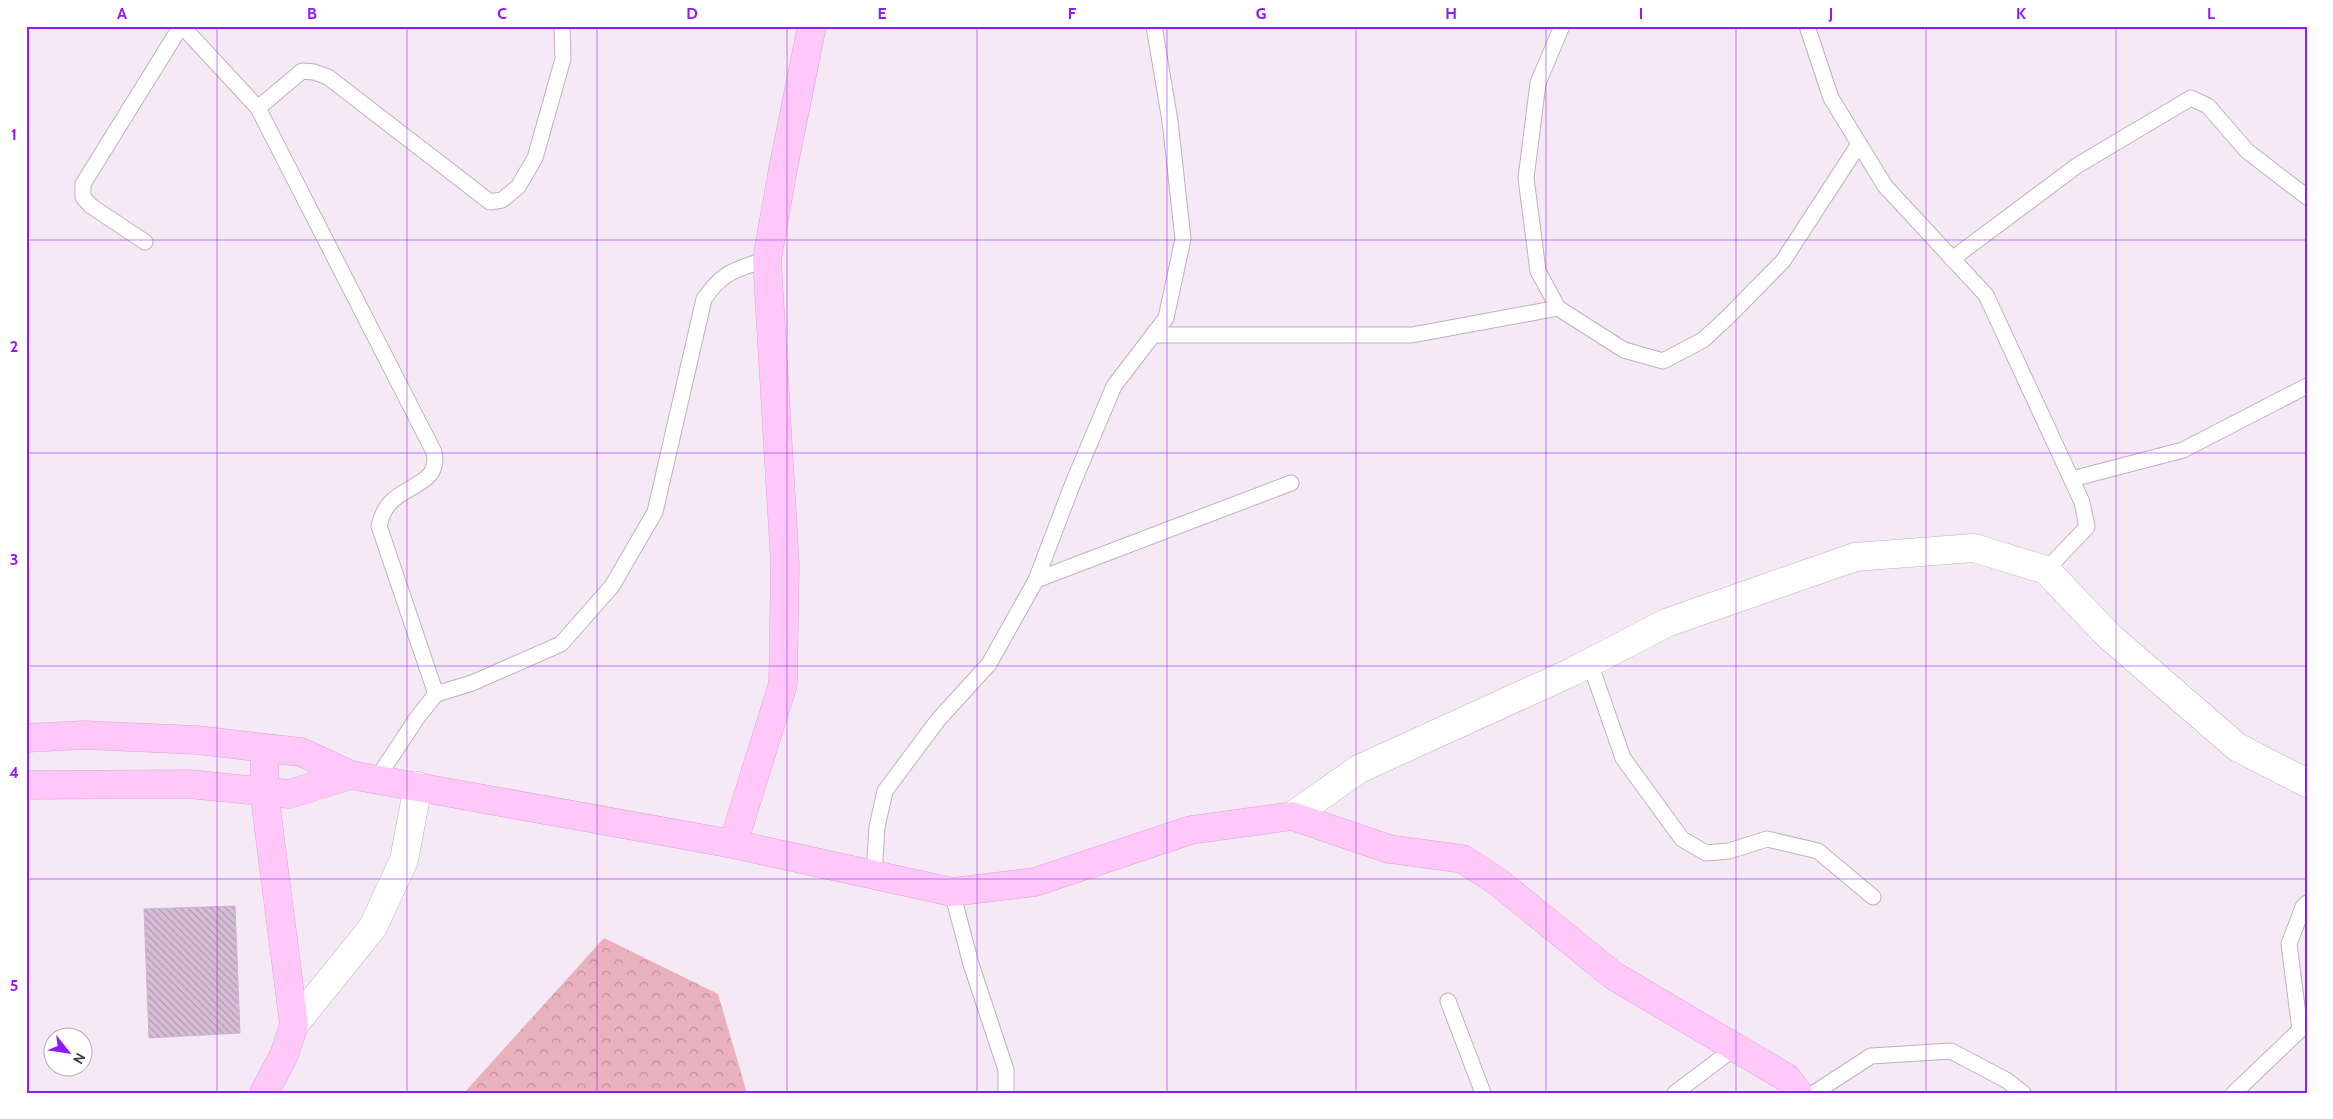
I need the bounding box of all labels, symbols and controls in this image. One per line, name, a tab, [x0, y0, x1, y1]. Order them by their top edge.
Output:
text: A	[117, 4, 127, 23]
text: B	[307, 4, 317, 23]
text: C	[497, 4, 507, 23]
text: D	[686, 4, 698, 23]
text: E	[877, 4, 887, 23]
text: F	[1068, 4, 1077, 23]
text: G	[1256, 4, 1266, 23]
text: H	[1445, 4, 1457, 23]
text: I	[1639, 4, 1643, 23]
text: J	[1828, 4, 1833, 23]
text: K	[2016, 4, 2026, 23]
text: L	[2207, 4, 2215, 23]
text: 1	[11, 125, 17, 144]
text: 2	[10, 337, 18, 356]
text: 3	[10, 550, 18, 569]
text: 4	[9, 763, 19, 782]
text: 5	[10, 976, 18, 995]
north arrow	[42, 1026, 92, 1076]
text: N	[69, 1050, 90, 1067]

